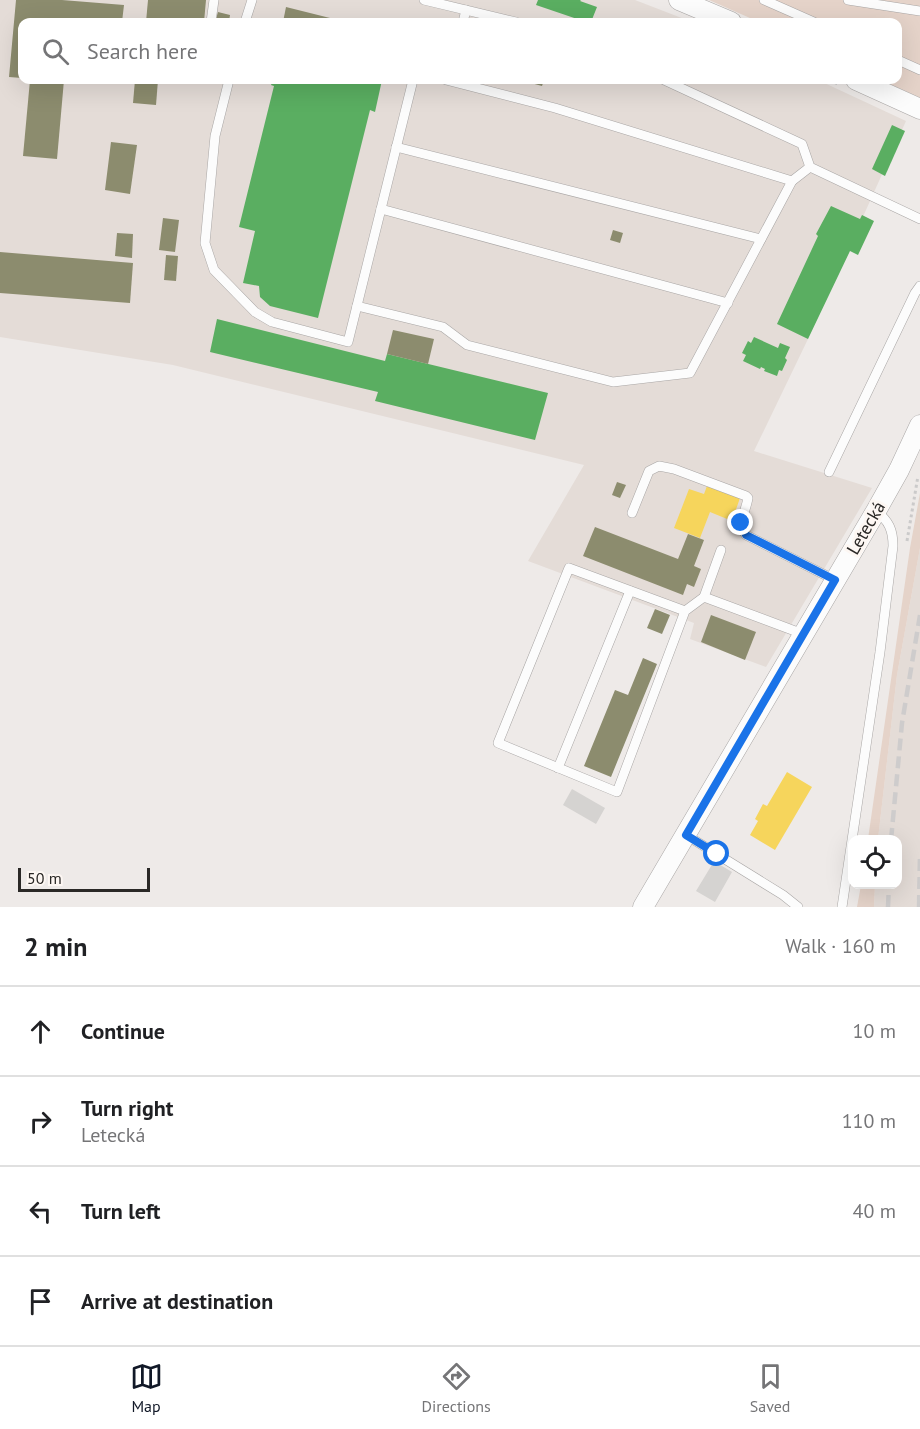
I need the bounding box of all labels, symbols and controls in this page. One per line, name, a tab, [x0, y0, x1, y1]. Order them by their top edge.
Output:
search box	[18, 18, 902, 84]
icon: search	[39, 35, 72, 68]
text: Search here	[87, 37, 198, 65]
street label: Letecká	[841, 497, 890, 559]
route end	[727, 509, 753, 535]
map controls	[848, 835, 902, 889]
button: locate	[848, 835, 902, 889]
route start	[703, 840, 729, 866]
scale bar	[18, 865, 150, 892]
text: 50 m	[27, 868, 62, 888]
text: 2 min	[24, 930, 87, 963]
text: Walk · 160 m	[785, 933, 896, 959]
icon: ahead	[24, 1015, 57, 1048]
text: Continue	[81, 1017, 165, 1045]
text: 10 m	[853, 1018, 896, 1044]
text: Turn right	[81, 1094, 173, 1122]
icon: right	[24, 1105, 57, 1138]
text: 110 m	[842, 1108, 896, 1134]
text: Letecká	[81, 1122, 145, 1148]
icon: left	[24, 1195, 57, 1228]
text: Turn left	[81, 1197, 161, 1225]
text: 40 m	[853, 1198, 896, 1224]
icon: arrive	[24, 1285, 57, 1318]
text: Arrive at destination	[81, 1287, 273, 1315]
tab: Map	[130, 1360, 163, 1416]
tab: Directions	[422, 1360, 491, 1416]
tab: Saved	[750, 1360, 790, 1416]

